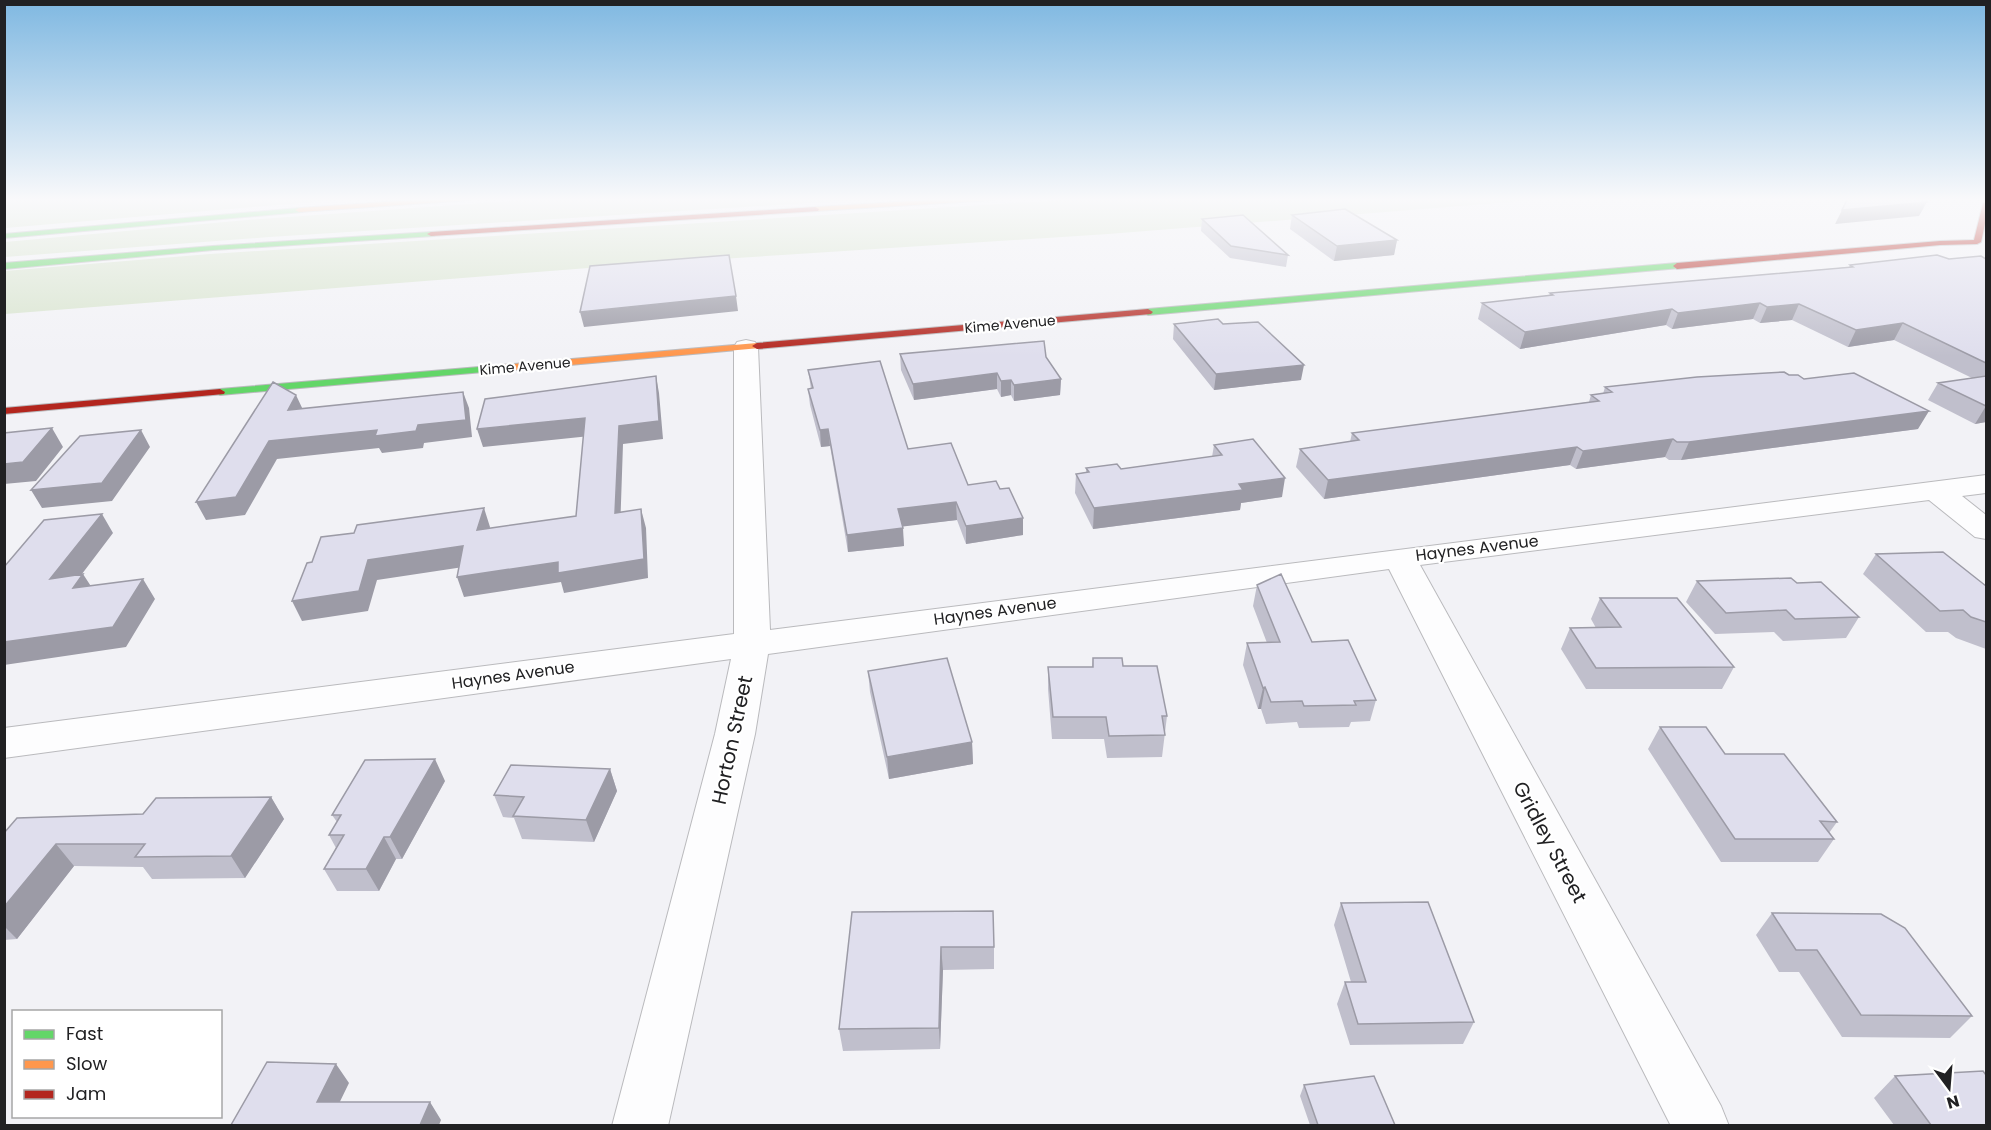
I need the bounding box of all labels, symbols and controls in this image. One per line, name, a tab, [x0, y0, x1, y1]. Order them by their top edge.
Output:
street label: Kime Avenue	[964, 310, 1057, 338]
street label: Kime Avenue	[479, 352, 572, 380]
street label: Haynes Avenue	[1414, 529, 1540, 567]
street label: Haynes Avenue	[932, 591, 1058, 631]
street label: Haynes Avenue	[450, 655, 576, 695]
street label: Horton Street	[705, 673, 759, 807]
street label: Gridley Street	[1506, 776, 1594, 908]
legend	[12, 1010, 222, 1118]
text: Fast	[66, 1021, 103, 1046]
text: Slow	[66, 1051, 108, 1076]
north arrow	[1919, 1058, 1979, 1118]
text: Jam	[66, 1081, 106, 1106]
text: N	[1944, 1089, 1962, 1115]

